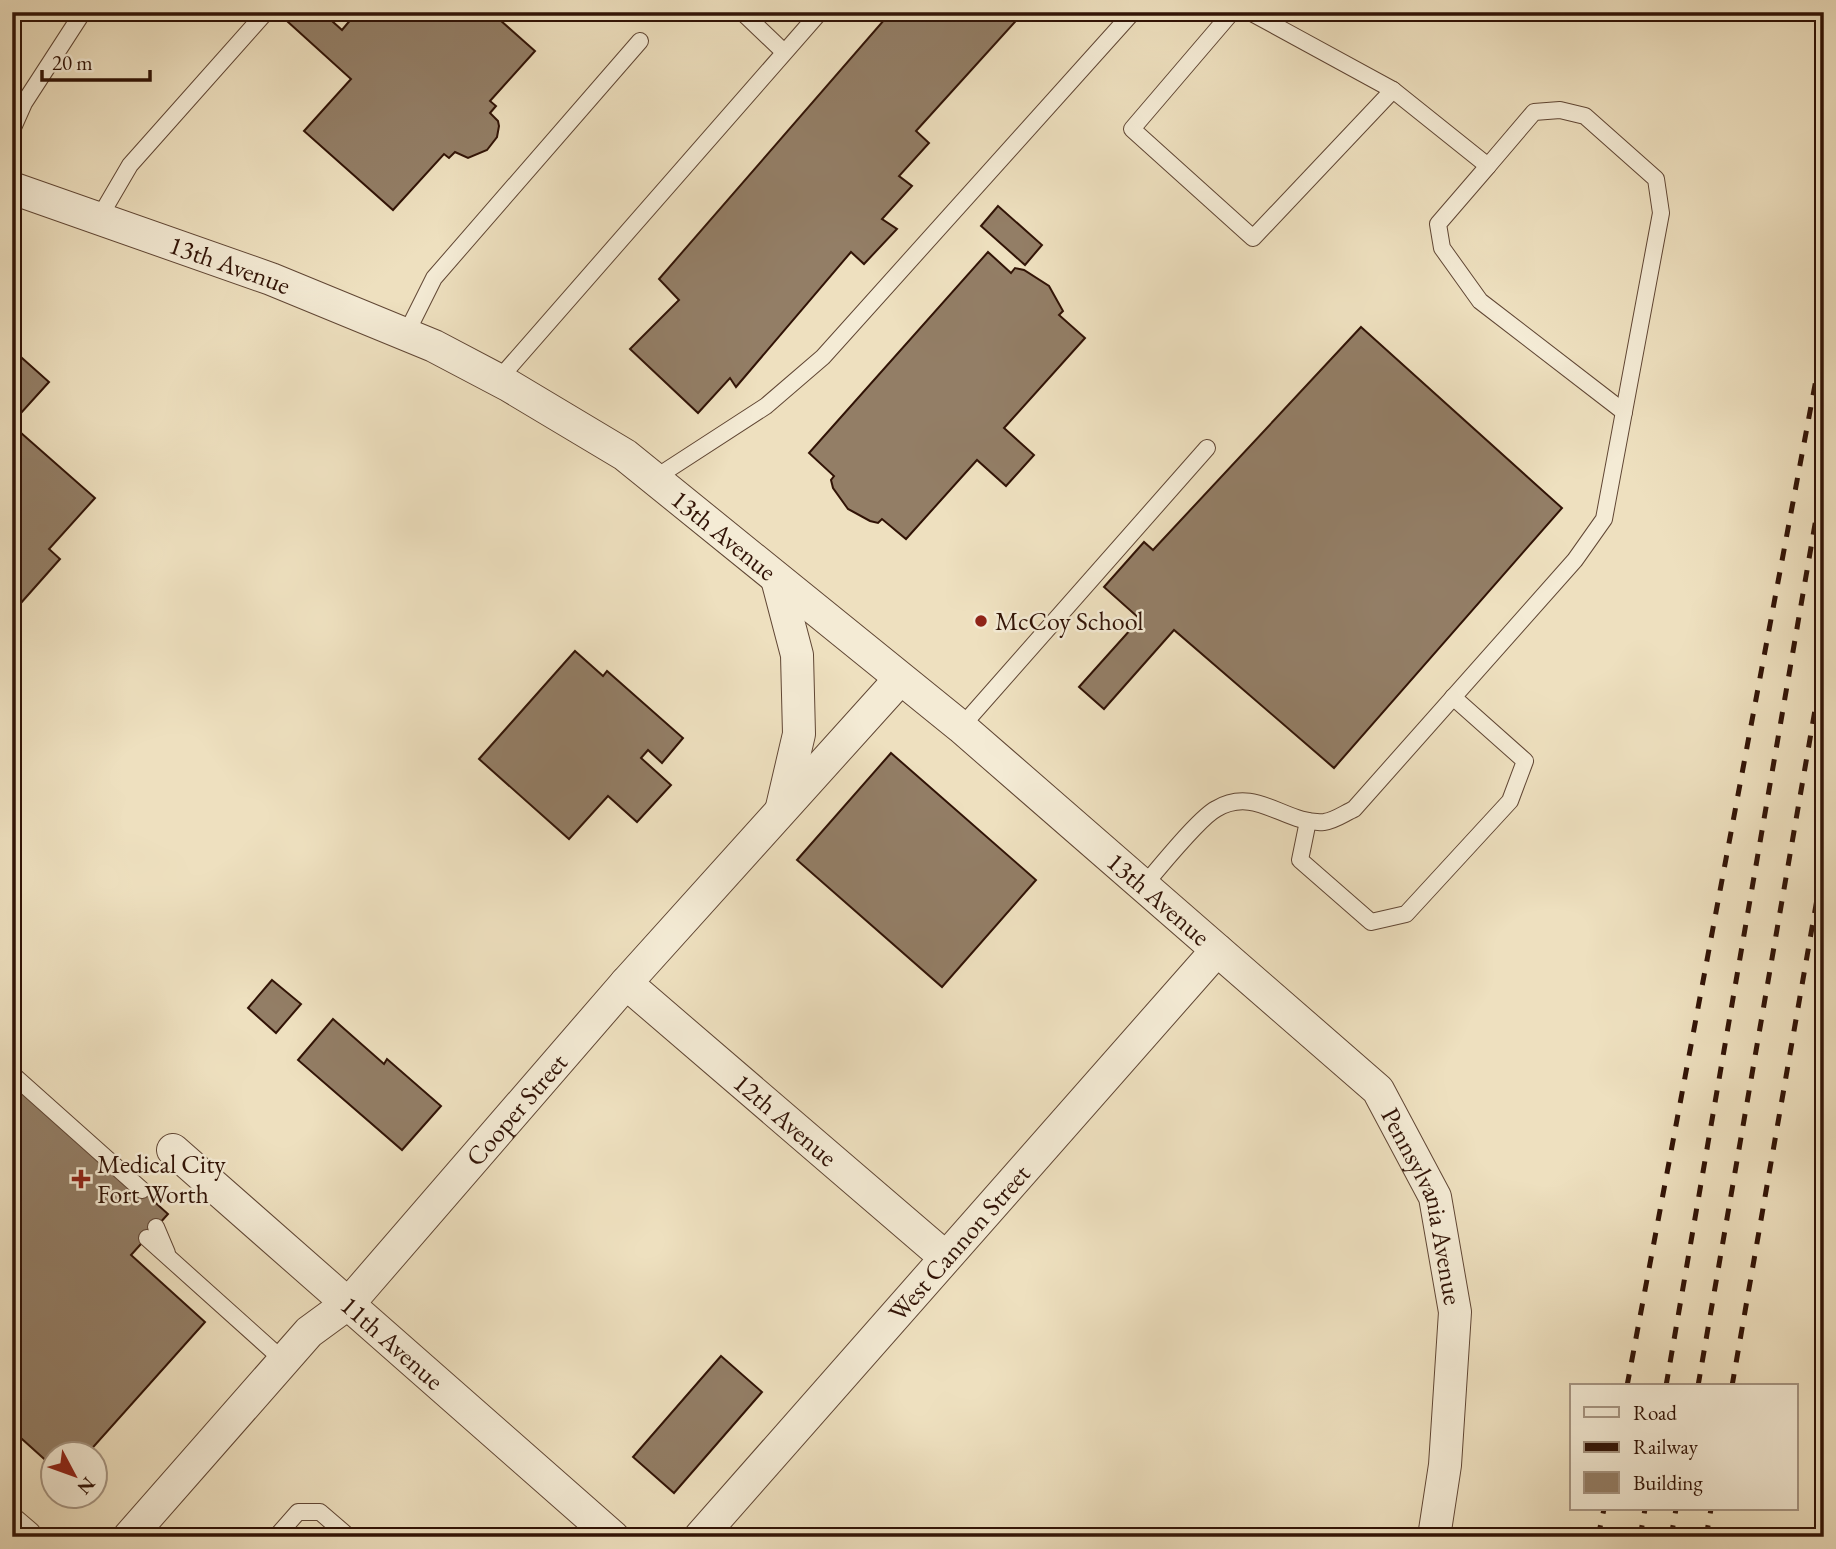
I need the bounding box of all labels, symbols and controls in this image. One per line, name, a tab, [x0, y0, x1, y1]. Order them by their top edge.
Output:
scale bar	[42, 38, 150, 82]
text: 20 m	[52, 49, 93, 76]
street label: 13th Avenue	[165, 228, 296, 302]
street label: 13th Avenue	[664, 482, 784, 588]
place label: McCoy School	[995, 604, 1143, 638]
marker: McCoy School	[973, 613, 989, 629]
street label: 13th Avenue	[1100, 845, 1217, 953]
street label: Cooper Street	[458, 1046, 575, 1173]
street label: 12th Avenue	[726, 1066, 844, 1174]
street label: Pennsylvania Avenue	[1373, 1101, 1470, 1307]
place label: Medical City Fort Worth	[97, 1147, 226, 1211]
street label: West Cannon Street	[881, 1157, 1037, 1329]
marker: Medical City Fort Worth	[71, 1169, 91, 1189]
street label: 11th Avenue	[334, 1288, 451, 1397]
legend	[1570, 1384, 1798, 1510]
text: Road	[1633, 1399, 1677, 1426]
text: Railway	[1633, 1433, 1699, 1460]
north arrow	[38, 1440, 108, 1510]
text: Building	[1633, 1469, 1703, 1496]
text: N	[72, 1472, 101, 1500]

